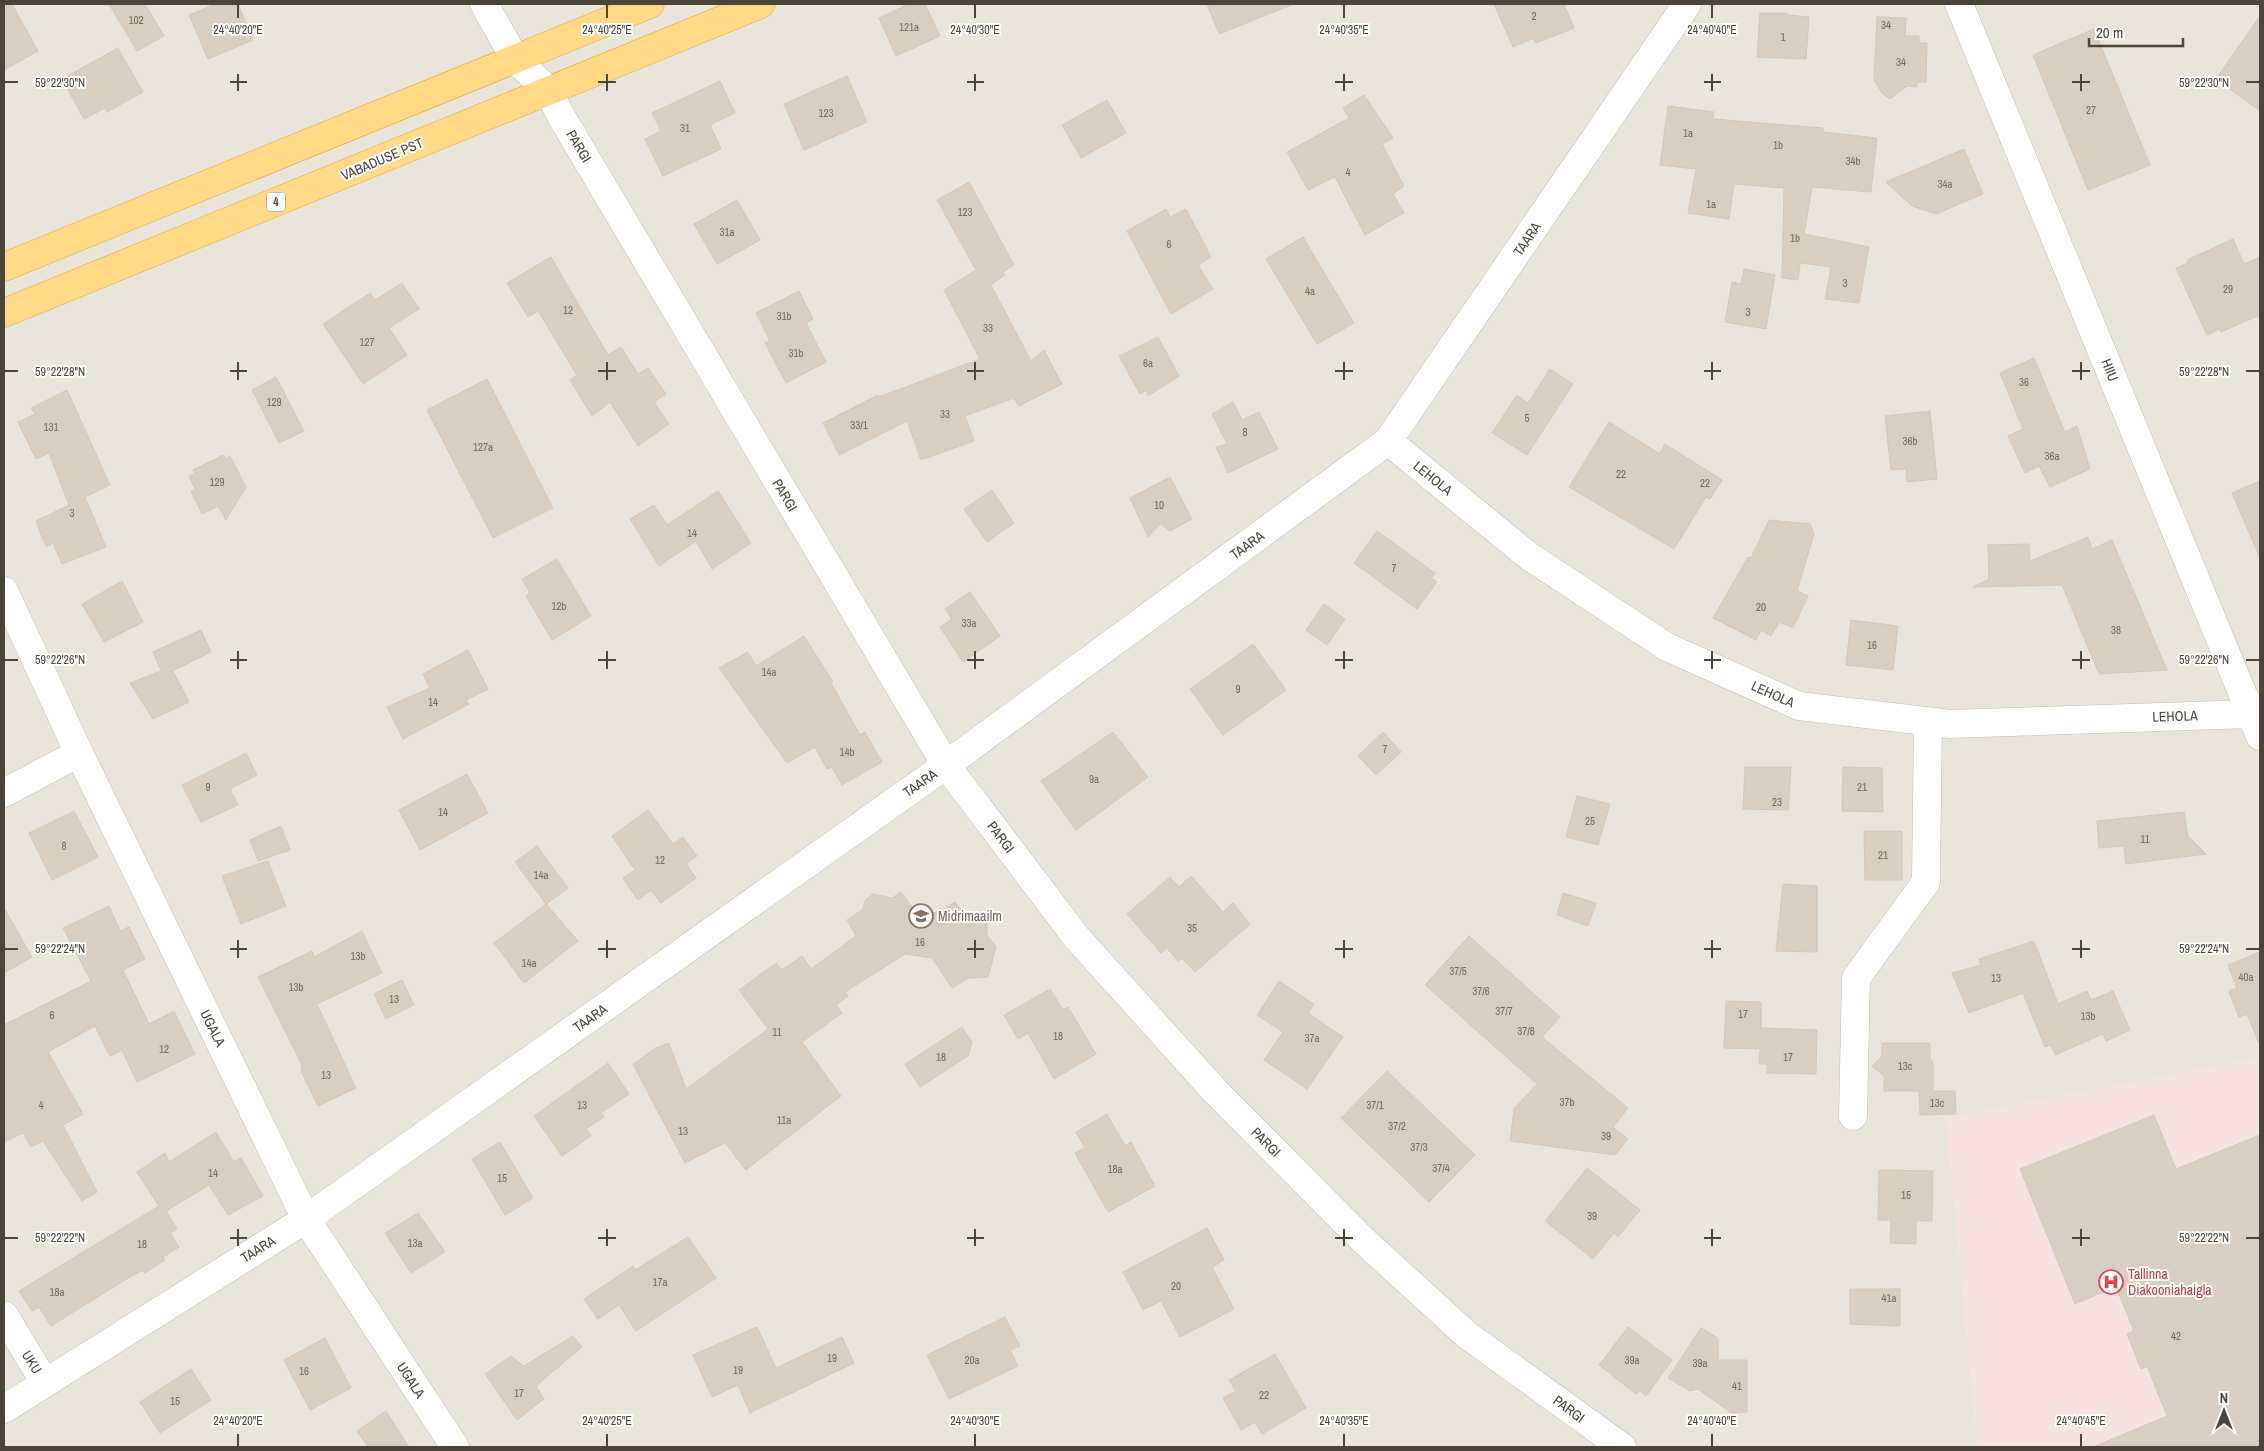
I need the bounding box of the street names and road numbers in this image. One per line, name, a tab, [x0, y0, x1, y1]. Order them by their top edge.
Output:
street label: PARGI	[562, 126, 596, 166]
street label: VABADUSE PST	[338, 134, 426, 184]
road number: 4	[267, 192, 285, 212]
street label: TAARA	[1509, 218, 1545, 260]
street label: HIIU	[2097, 356, 2123, 384]
street label: LEHOLA	[1410, 457, 1457, 499]
street label: PARGI	[768, 475, 802, 515]
street label: TAARA	[1227, 527, 1268, 563]
street label: LEHOLA	[1749, 677, 1798, 712]
street label: LEHOLA	[2152, 706, 2198, 726]
street label: TAARA	[900, 765, 941, 801]
street label: PARGI	[983, 818, 1019, 856]
street label: TAARA	[570, 1000, 611, 1036]
street label: UGALA	[196, 1007, 230, 1050]
street label: PARGI	[1247, 1123, 1285, 1161]
street label: TAARA	[237, 1231, 279, 1267]
street label: UKU	[18, 1347, 46, 1377]
street label: UGALA	[393, 1359, 429, 1402]
street label: PARGI	[1550, 1391, 1588, 1427]

